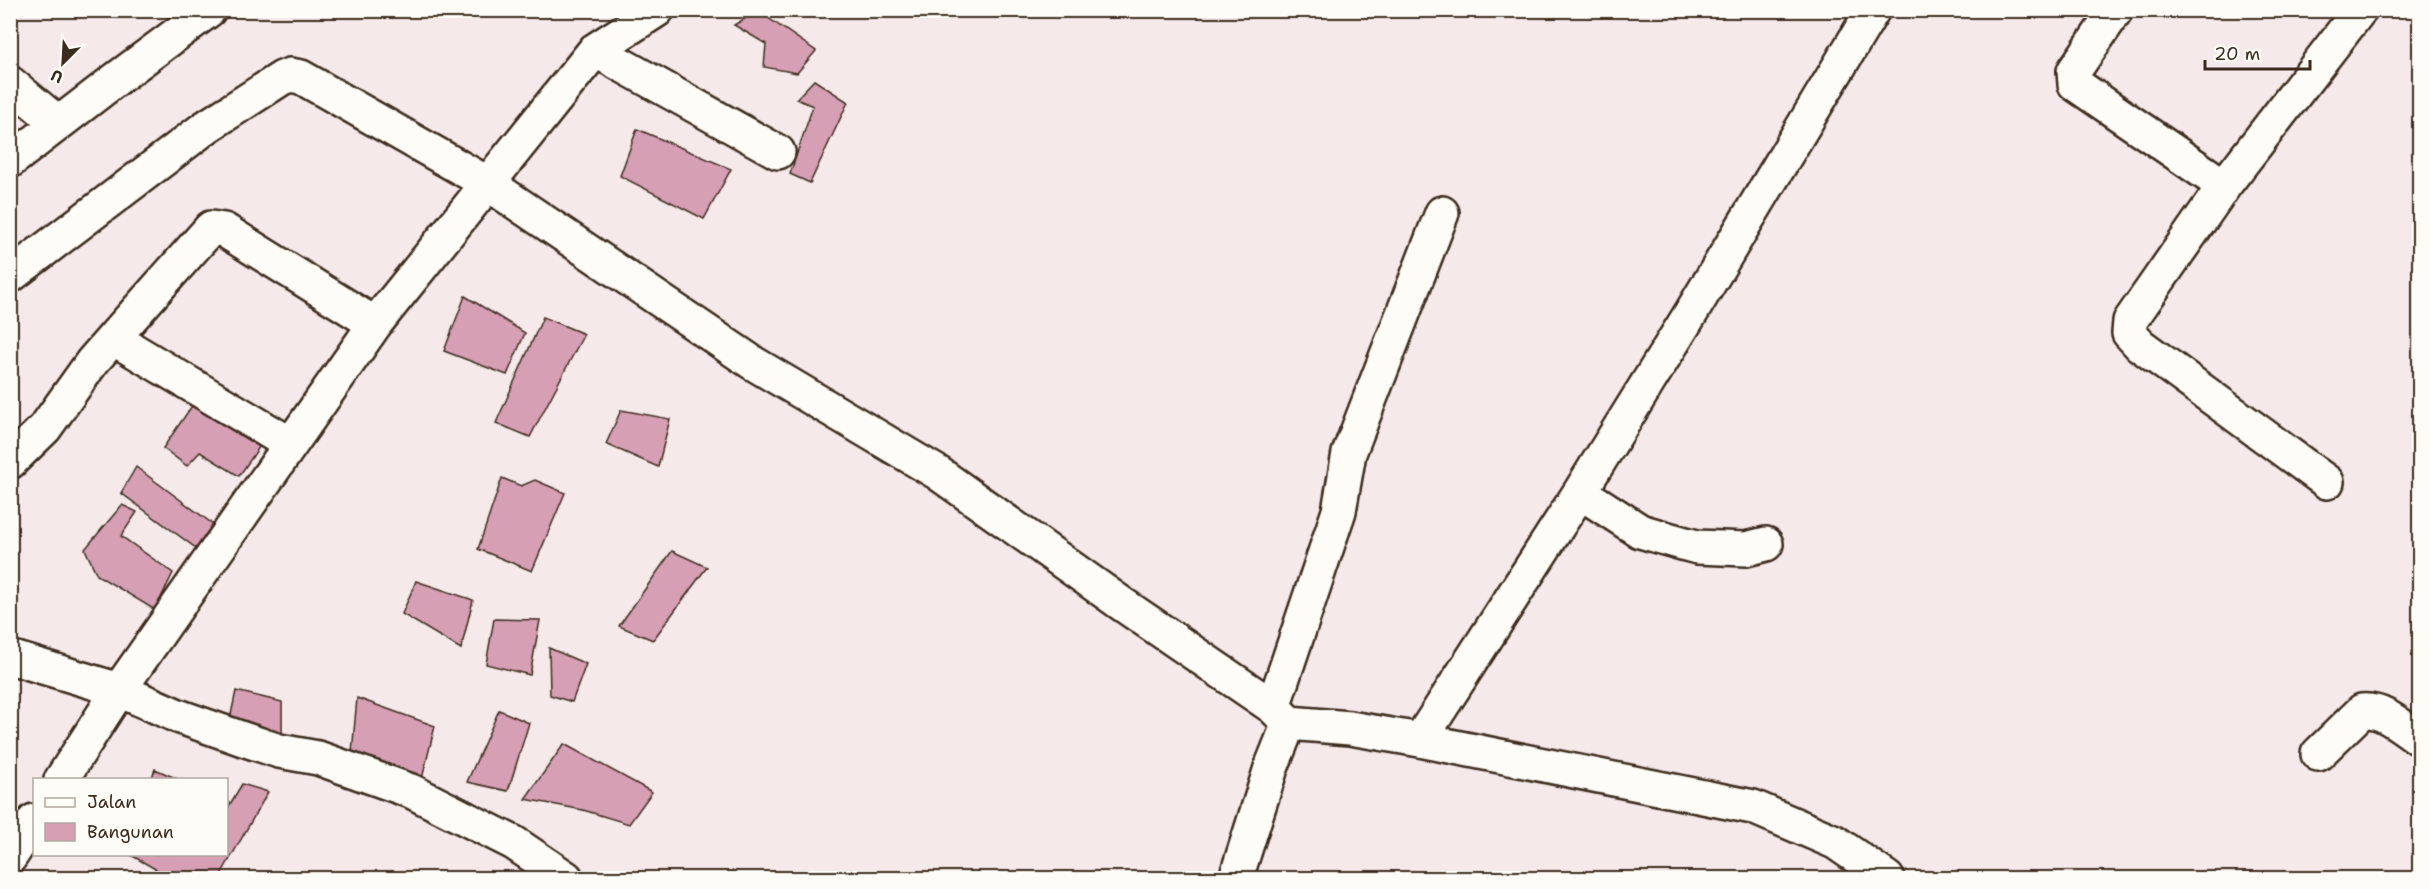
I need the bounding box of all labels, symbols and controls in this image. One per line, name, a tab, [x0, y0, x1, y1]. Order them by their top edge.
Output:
north arrow	[33, 33, 93, 93]
scale bar	[2205, 33, 2310, 71]
text: 20 m	[2214, 42, 2260, 66]
text: U	[48, 64, 66, 88]
legend	[33, 778, 228, 856]
text: Jalan	[87, 790, 136, 814]
text: Bangunan	[87, 820, 174, 844]

